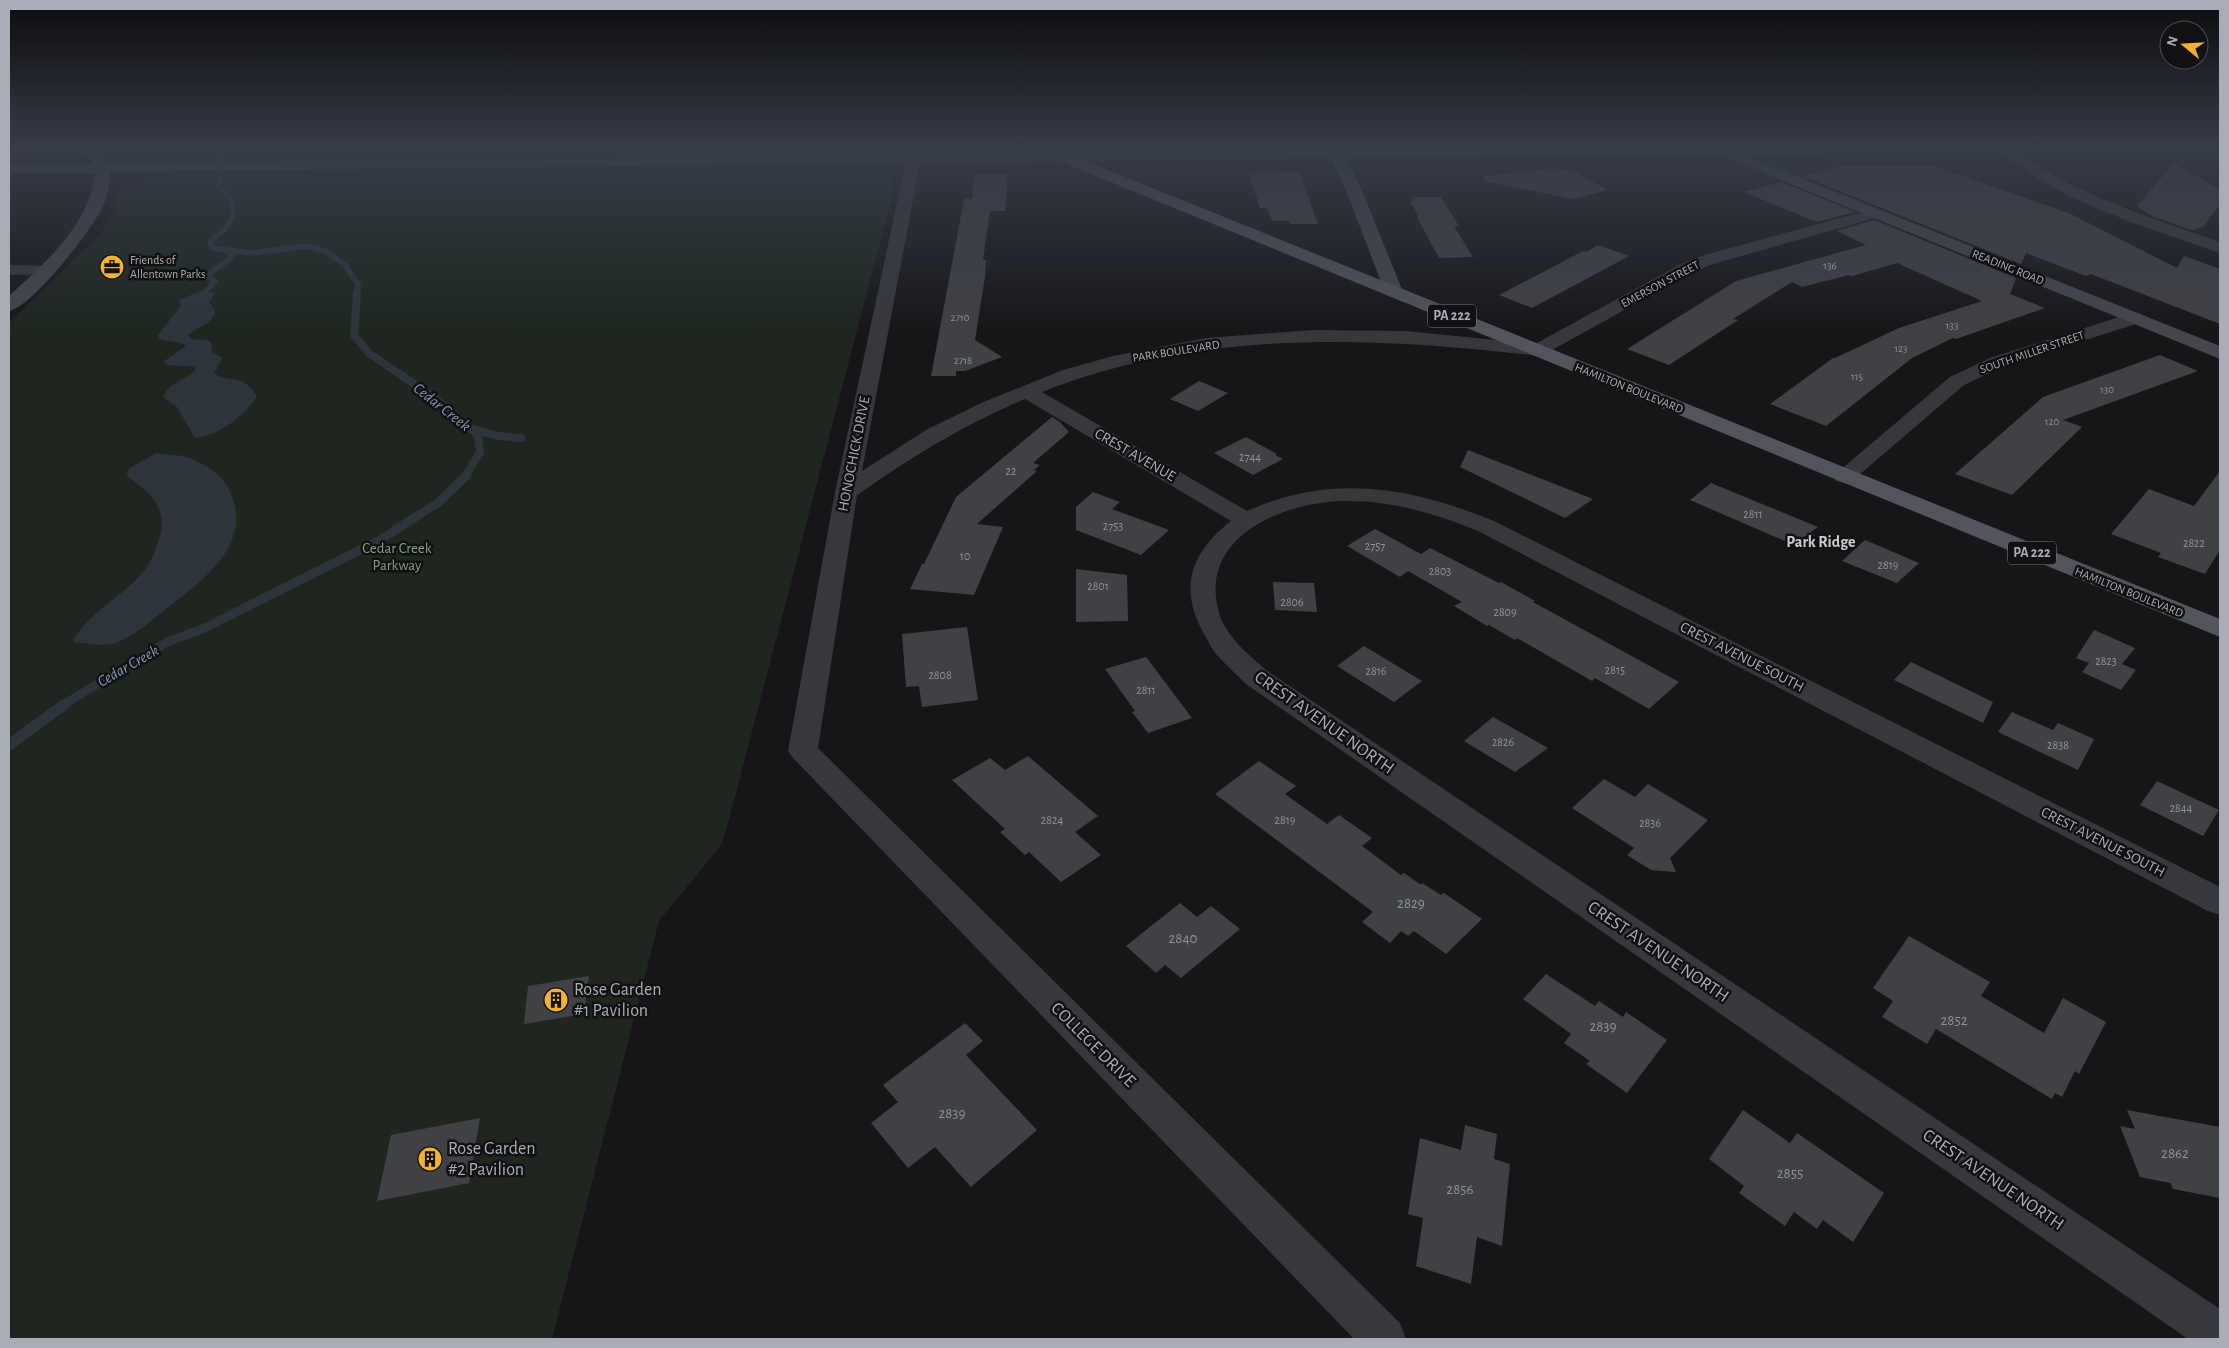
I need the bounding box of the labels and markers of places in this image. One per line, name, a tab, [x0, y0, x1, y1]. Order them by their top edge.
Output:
office icon: Friends of Allentown Parks	[99, 254, 125, 280]
place label: Friends of Allentown Parks	[130, 254, 205, 280]
place label: Rose Garden #1 Pavilion	[574, 981, 662, 1020]
building icon: Rose Garden #1 Pavilion	[543, 987, 569, 1013]
place label: Rose Garden #2 Pavilion	[448, 1140, 536, 1179]
building icon: Rose Garden #2 Pavilion	[417, 1146, 443, 1172]

